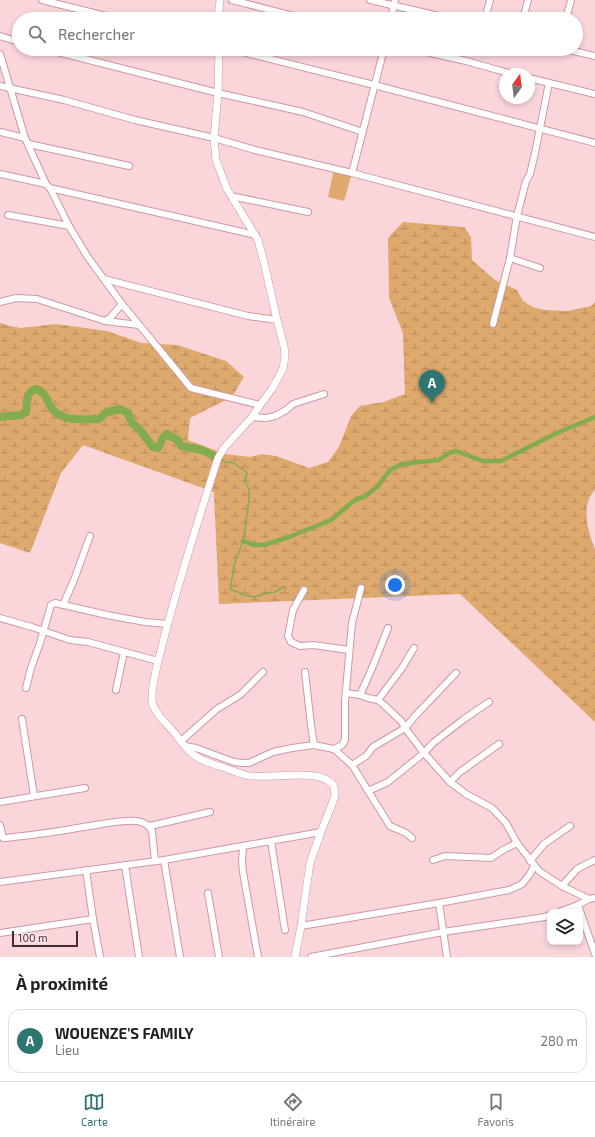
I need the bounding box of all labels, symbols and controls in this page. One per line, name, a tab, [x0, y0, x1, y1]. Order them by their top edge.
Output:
search box	[12, 12, 583, 56]
icon: search	[26, 23, 48, 45]
text: Rechercher	[58, 25, 135, 43]
north arrow	[499, 68, 535, 104]
pin: A	[419, 370, 445, 403]
your location	[385, 575, 405, 595]
map controls	[547, 909, 583, 945]
button: layers	[547, 909, 583, 945]
scale bar	[12, 929, 78, 948]
text: 100 m	[18, 931, 48, 944]
text: À proximité	[16, 973, 108, 993]
text: WOUENZE'S FAMILY	[55, 1024, 194, 1042]
text: A	[26, 1033, 34, 1049]
text: 280 m	[541, 1033, 578, 1049]
text: Lieu	[55, 1042, 79, 1058]
tab: Carte	[81, 1091, 108, 1128]
tab: Itinéraire	[270, 1091, 315, 1128]
tab: Favoris	[477, 1091, 514, 1128]

